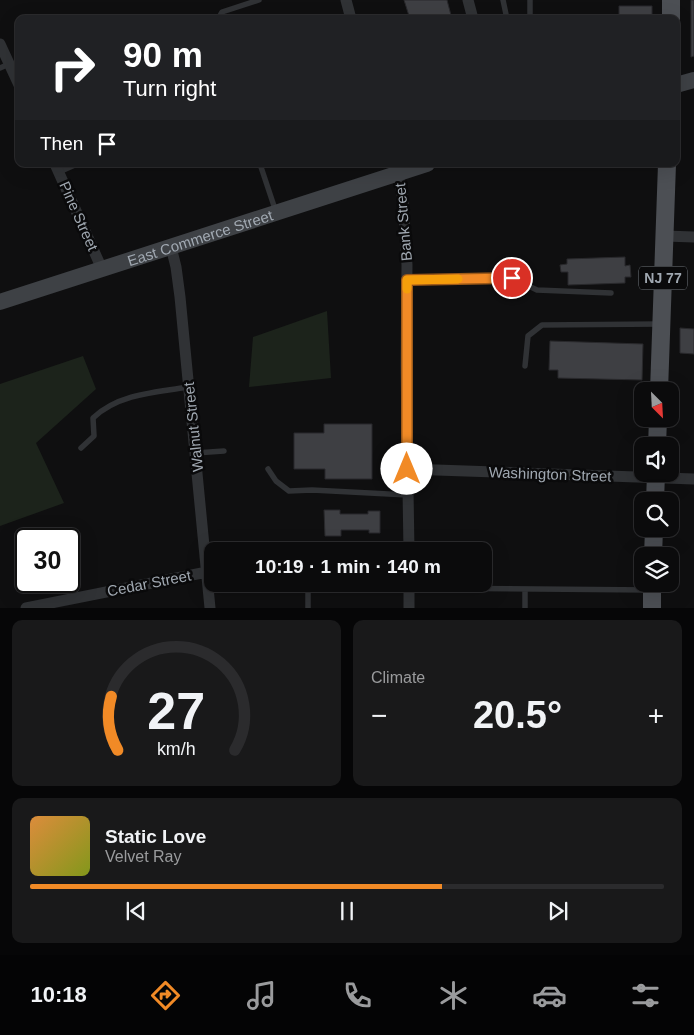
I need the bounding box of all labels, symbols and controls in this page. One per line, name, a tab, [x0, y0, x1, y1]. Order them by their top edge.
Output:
icon: right	[40, 35, 105, 100]
text: 90 m	[123, 35, 203, 74]
text: Turn right	[123, 76, 216, 101]
icon: arrive	[93, 130, 121, 158]
text: Then	[40, 133, 83, 154]
street label: Pine Street	[56, 179, 102, 254]
street label: Bank Street	[391, 181, 415, 262]
street label: East Commerce Street	[125, 206, 275, 269]
pin	[491, 257, 533, 299]
icon: arrive	[498, 264, 526, 292]
road number: NJ 77	[639, 266, 687, 290]
street label: Walnut Street	[180, 380, 206, 473]
north arrow	[634, 382, 679, 428]
map controls	[634, 382, 679, 592]
button: sound	[634, 437, 679, 482]
position arrow	[380, 442, 432, 494]
street label: Washington Street	[488, 463, 613, 485]
button: search	[634, 492, 679, 537]
speed limit sign: 30	[15, 528, 80, 593]
button: layers	[634, 547, 679, 592]
text: 10:19 · 1 min · 140 m	[255, 556, 441, 577]
street label: Cedar Street	[106, 566, 193, 599]
text: Climate	[371, 669, 425, 686]
text: 27	[148, 682, 205, 740]
text: 20.5°	[473, 694, 562, 736]
text: −	[371, 700, 387, 731]
text: +	[648, 700, 664, 731]
text: km/h	[157, 739, 196, 759]
text: Static Love	[105, 826, 206, 847]
text: Velvet Ray	[105, 848, 181, 865]
icon: previous	[122, 897, 150, 925]
icon: pause	[333, 897, 361, 925]
icon: next	[544, 897, 572, 925]
icon: directions	[148, 978, 183, 1013]
icon: music	[244, 978, 279, 1013]
icon: phone	[340, 978, 375, 1013]
icon: climate	[436, 978, 471, 1013]
icon: car	[532, 978, 567, 1013]
icon: filters	[628, 978, 663, 1013]
text: 10:18	[31, 982, 87, 1007]

